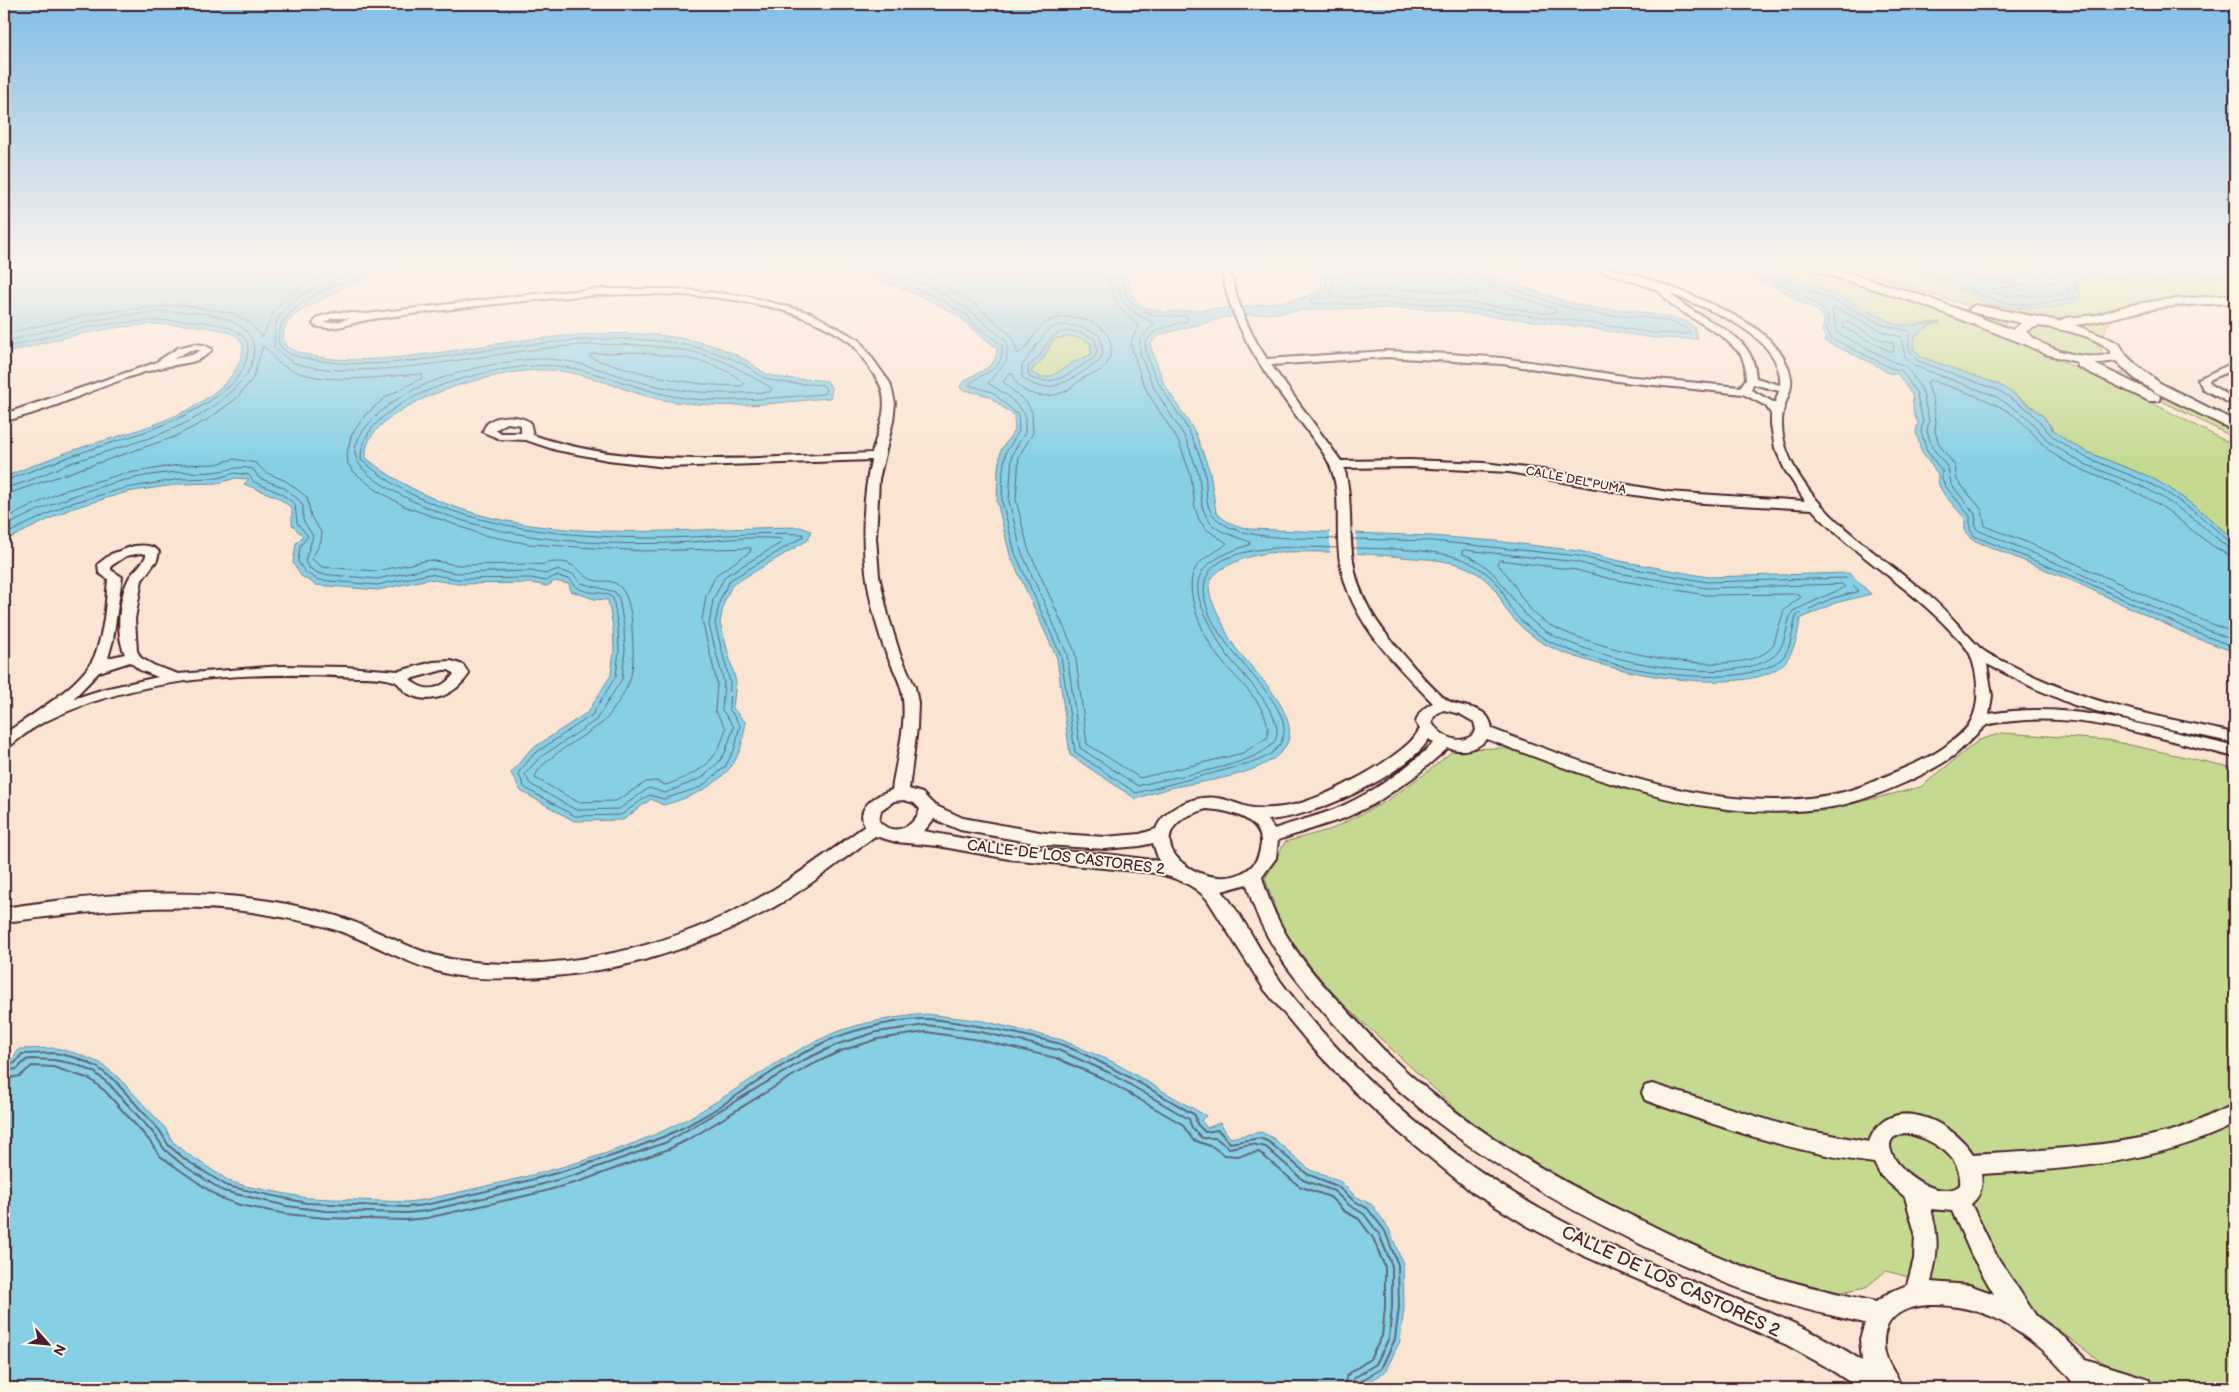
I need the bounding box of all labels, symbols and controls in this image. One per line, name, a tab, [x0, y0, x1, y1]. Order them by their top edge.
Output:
street label: CALLE DEL PUMA	[1525, 463, 1628, 498]
street label: CALLE DE LOS CASTORES 2	[966, 836, 1166, 879]
street label: CALLE DE LOS CASTORES 2	[1558, 1221, 1784, 1342]
north arrow	[22, 1320, 72, 1370]
text: N	[49, 1341, 69, 1358]

